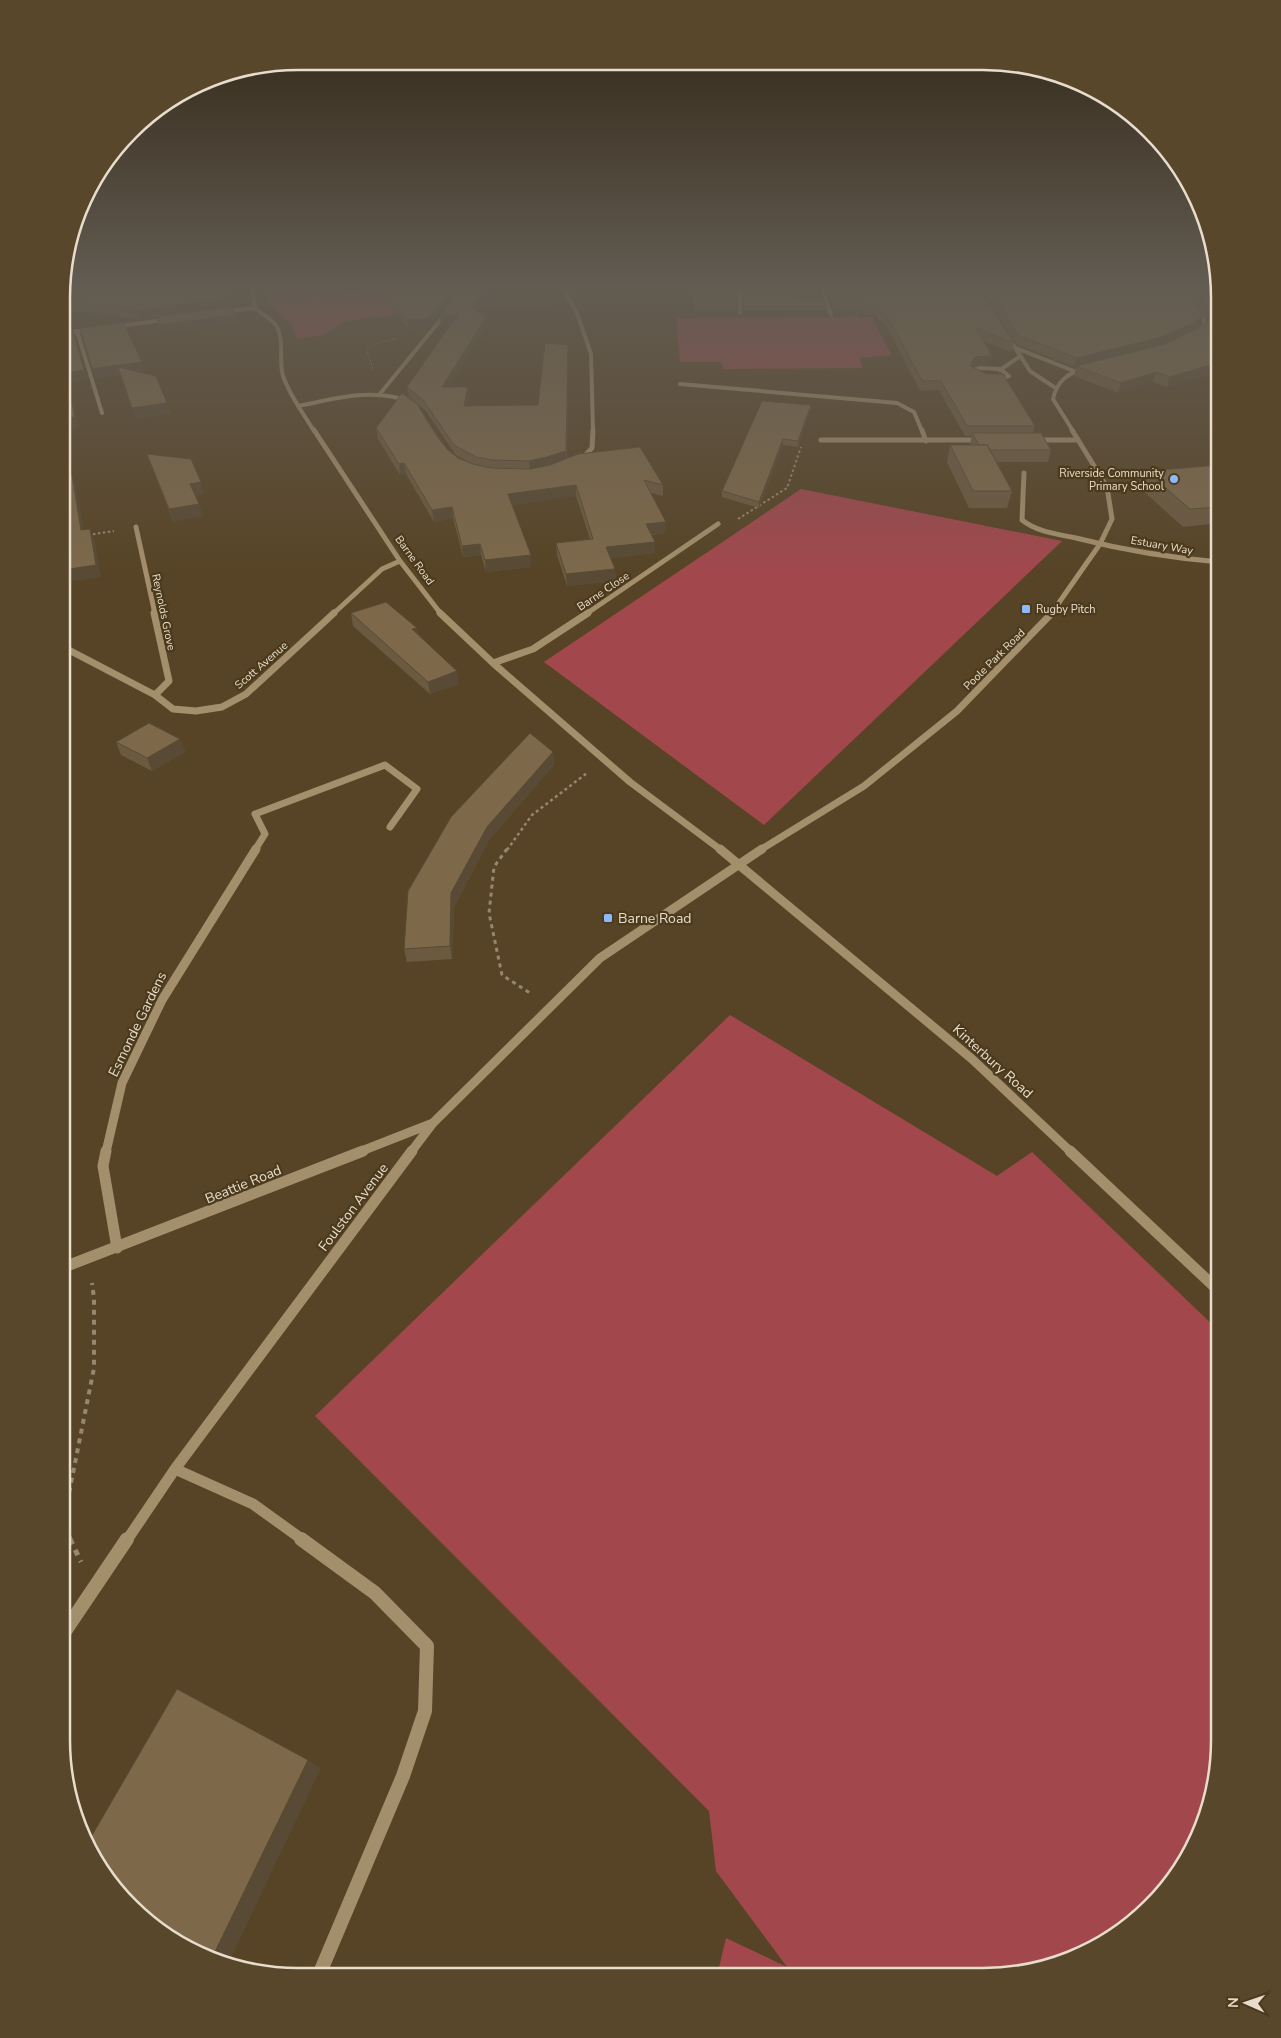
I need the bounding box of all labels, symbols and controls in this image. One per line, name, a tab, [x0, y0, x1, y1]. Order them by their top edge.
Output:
place label: Riverside Community Primary School	[1059, 466, 1165, 494]
marker: Riverside Community Primary School	[1168, 473, 1180, 485]
street label: Barne Road	[392, 533, 438, 588]
street label: Estuary Way	[1130, 533, 1195, 558]
street label: Barne Close	[574, 568, 632, 614]
street label: Reynolds Grove	[148, 572, 179, 652]
place label: Rugby Pitch	[1036, 602, 1095, 617]
marker: Rugby Pitch	[1020, 603, 1032, 615]
street label: Poole Park Road	[960, 625, 1028, 693]
street label: Scott Avenue	[232, 638, 291, 693]
place label: Barne Road	[618, 909, 691, 928]
marker: Barne Road	[602, 912, 614, 924]
street label: Esmonde Gardens	[104, 968, 171, 1080]
street label: Kinterbury Road	[948, 1020, 1037, 1103]
street label: Foulston Avenue	[314, 1159, 393, 1255]
street label: Beattie Road	[202, 1161, 284, 1208]
north arrow	[1221, 1978, 1271, 2028]
text: N	[1224, 1997, 1243, 2008]

